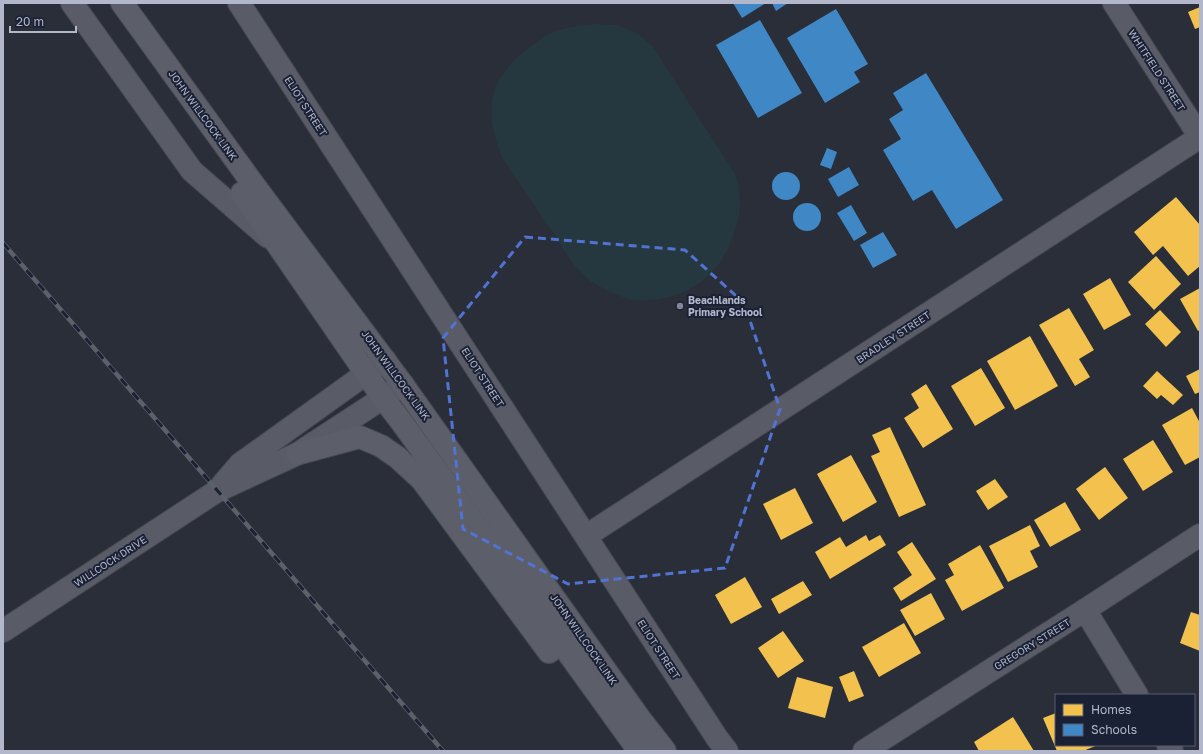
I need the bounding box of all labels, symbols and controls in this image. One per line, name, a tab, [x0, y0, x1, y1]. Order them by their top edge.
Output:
scale bar	[10, 8, 76, 34]
text: 20 m	[16, 14, 44, 29]
street label: WHITFIELD STREET	[1126, 27, 1188, 113]
street label: JOHN WILLCOCK LINK	[166, 68, 240, 162]
street label: ELIOT STREET	[282, 74, 330, 138]
place label: Beachlands Primary School	[688, 294, 763, 318]
marker: Beachlands Primary School	[675, 301, 685, 311]
street label: BRADLEY STREET	[854, 309, 932, 365]
street label: JOHN WILLCOCK LINK	[359, 328, 433, 422]
street label: ELIOT STREET	[459, 345, 507, 409]
street label: WILLCOCK DRIVE	[72, 533, 148, 589]
street label: JOHN WILLCOCK LINK	[548, 591, 620, 687]
street label: GREGORY STREET	[992, 616, 1072, 672]
street label: ELIOT STREET	[635, 617, 683, 681]
legend	[1055, 694, 1195, 746]
text: Homes	[1091, 702, 1131, 717]
text: Schools	[1091, 722, 1137, 737]

